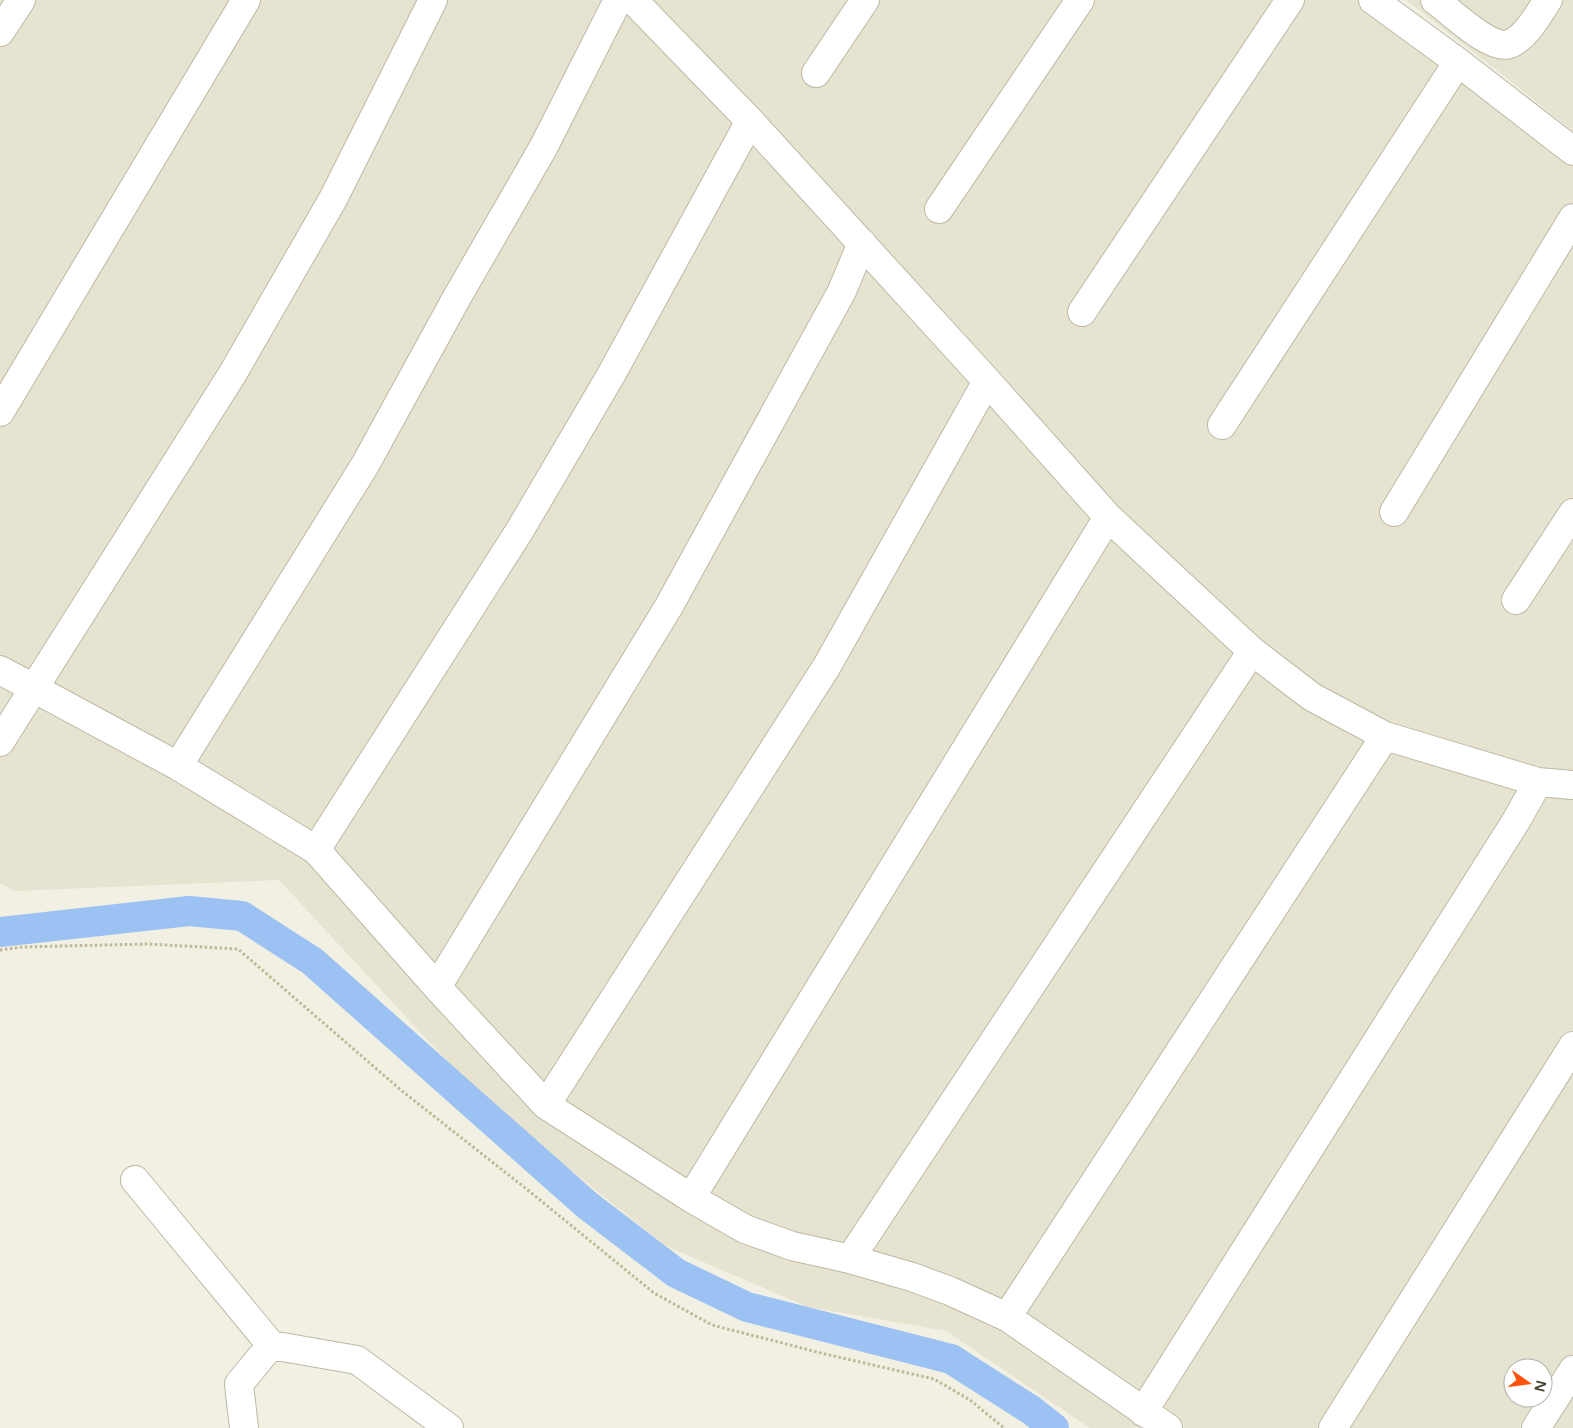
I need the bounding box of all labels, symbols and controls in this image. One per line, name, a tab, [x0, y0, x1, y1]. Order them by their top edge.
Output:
north arrow	[1503, 1358, 1553, 1408]
text: N	[1531, 1379, 1550, 1394]

